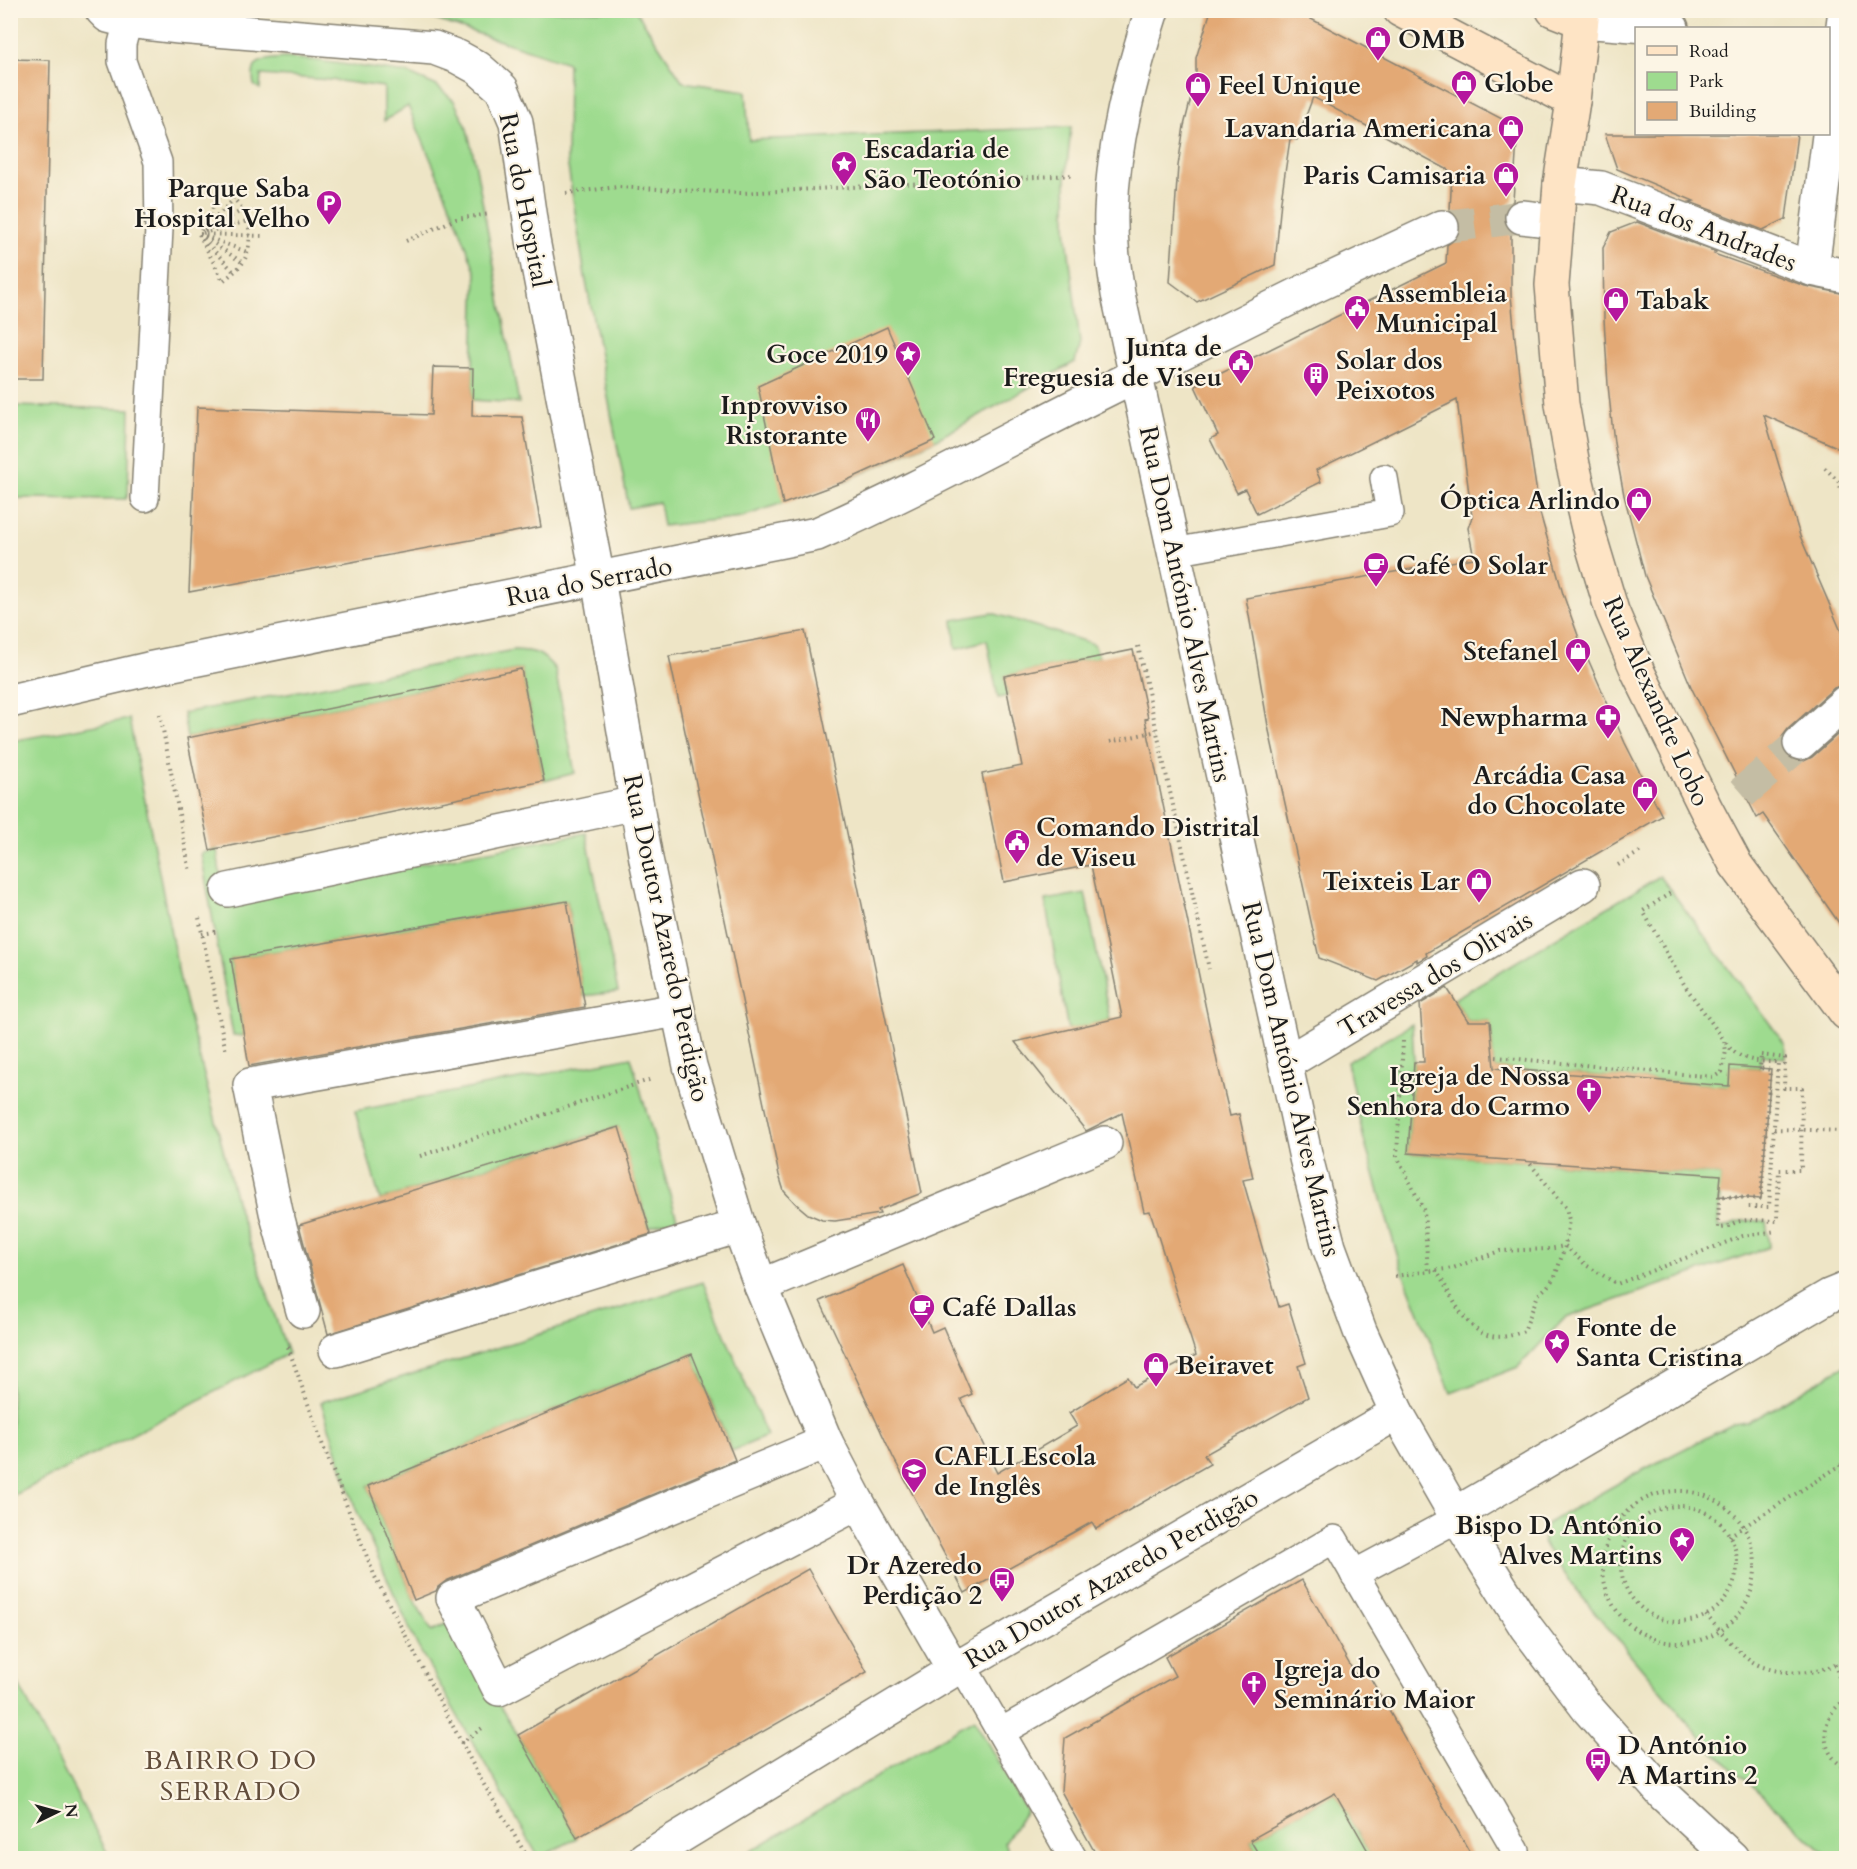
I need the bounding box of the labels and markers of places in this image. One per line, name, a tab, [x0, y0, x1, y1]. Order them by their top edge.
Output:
place label: OMB	[1398, 22, 1465, 57]
shop icon: OMB	[1363, 24, 1393, 62]
place label: Globe	[1484, 66, 1554, 101]
place label: Feel Unique	[1218, 68, 1361, 103]
shop icon: Globe	[1449, 68, 1479, 106]
shop icon: Feel Unique	[1183, 70, 1213, 108]
place label: Lavandaria Americana	[1225, 111, 1492, 146]
shop icon: Lavandaria Americana	[1496, 113, 1526, 151]
place label: Escadaria de São Teotónio	[864, 132, 1021, 197]
place icon: Escadaria de São Teotónio	[829, 149, 859, 187]
place label: Paris Camisaria	[1303, 158, 1486, 193]
shop icon: Paris Camisaria	[1491, 160, 1521, 198]
place label: Parque Saba Hospital Velho	[134, 171, 310, 236]
parking icon: Parque Saba Hospital Velho	[314, 188, 344, 226]
place label: Assembleia Municipal	[1376, 276, 1507, 341]
place label: Tabak	[1636, 283, 1710, 318]
shop icon: Tabak	[1601, 285, 1631, 323]
public building icon: Assembleia Municipal	[1342, 293, 1372, 331]
place label: Junta de Freguesia de Viseu	[1003, 330, 1222, 395]
place label: Goce 2019	[766, 337, 888, 372]
place icon: Goce 2019	[893, 339, 923, 377]
place label: Solar dos Peixotos	[1336, 343, 1443, 408]
public building icon: Junta de Freguesia de Viseu	[1226, 347, 1256, 385]
building icon: Solar dos Peixotos	[1301, 360, 1331, 398]
place label: Inprovviso Ristorante	[720, 388, 848, 453]
restaurant icon: Inprovviso Ristorante	[853, 405, 883, 443]
place label: Óptica Arlindo	[1440, 483, 1620, 518]
shop icon: Óptica Arlindo	[1624, 485, 1654, 523]
place label: Café O Solar	[1396, 548, 1548, 583]
cafe icon: Café O Solar	[1361, 550, 1391, 588]
place label: Stefanel	[1463, 634, 1558, 669]
shop icon: Stefanel	[1563, 636, 1593, 674]
place label: Newpharma	[1440, 700, 1588, 735]
pharmacy icon: Newpharma	[1593, 702, 1623, 740]
place label: Arcádia Casa do Chocolate	[1467, 758, 1626, 823]
shop icon: Arcádia Casa do Chocolate	[1630, 775, 1660, 813]
place label: Comando Distrital de Viseu	[1036, 810, 1260, 875]
public building icon: Comando Distrital de Viseu	[1002, 827, 1032, 865]
place label: Teixteis Lar	[1322, 864, 1461, 899]
shop icon: Teixteis Lar	[1464, 866, 1494, 904]
place label: Igreja de Nossa Senhora do Carmo	[1347, 1059, 1570, 1124]
church icon: Igreja de Nossa Senhora do Carmo	[1574, 1076, 1604, 1114]
place label: Café Dallas	[942, 1290, 1077, 1325]
cafe icon: Café Dallas	[907, 1292, 937, 1330]
place label: Fonte de Santa Cristina	[1576, 1310, 1743, 1375]
place icon: Fonte de Santa Cristina	[1542, 1327, 1572, 1365]
place label: Beiravet	[1176, 1348, 1274, 1383]
shop icon: Beiravet	[1141, 1350, 1171, 1388]
place label: CAFLI Escola de Inglês	[934, 1439, 1097, 1504]
school or university icon: CAFLI Escola de Inglês	[899, 1456, 929, 1494]
place label: Bispo D. António Alves Martins	[1455, 1508, 1662, 1573]
place icon: Bispo D. António Alves Martins	[1667, 1525, 1697, 1563]
place label: Dr Azeredo Perdição 2	[847, 1548, 982, 1613]
bus stop icon: Dr Azeredo Perdição 2	[987, 1565, 1017, 1603]
place label: Igreja do Seminário Maior	[1274, 1652, 1476, 1717]
church icon: Igreja do Seminário Maior	[1239, 1669, 1269, 1707]
place label: D António A Martins 2	[1618, 1728, 1757, 1793]
bus stop icon: D António A Martins 2	[1583, 1745, 1613, 1783]

